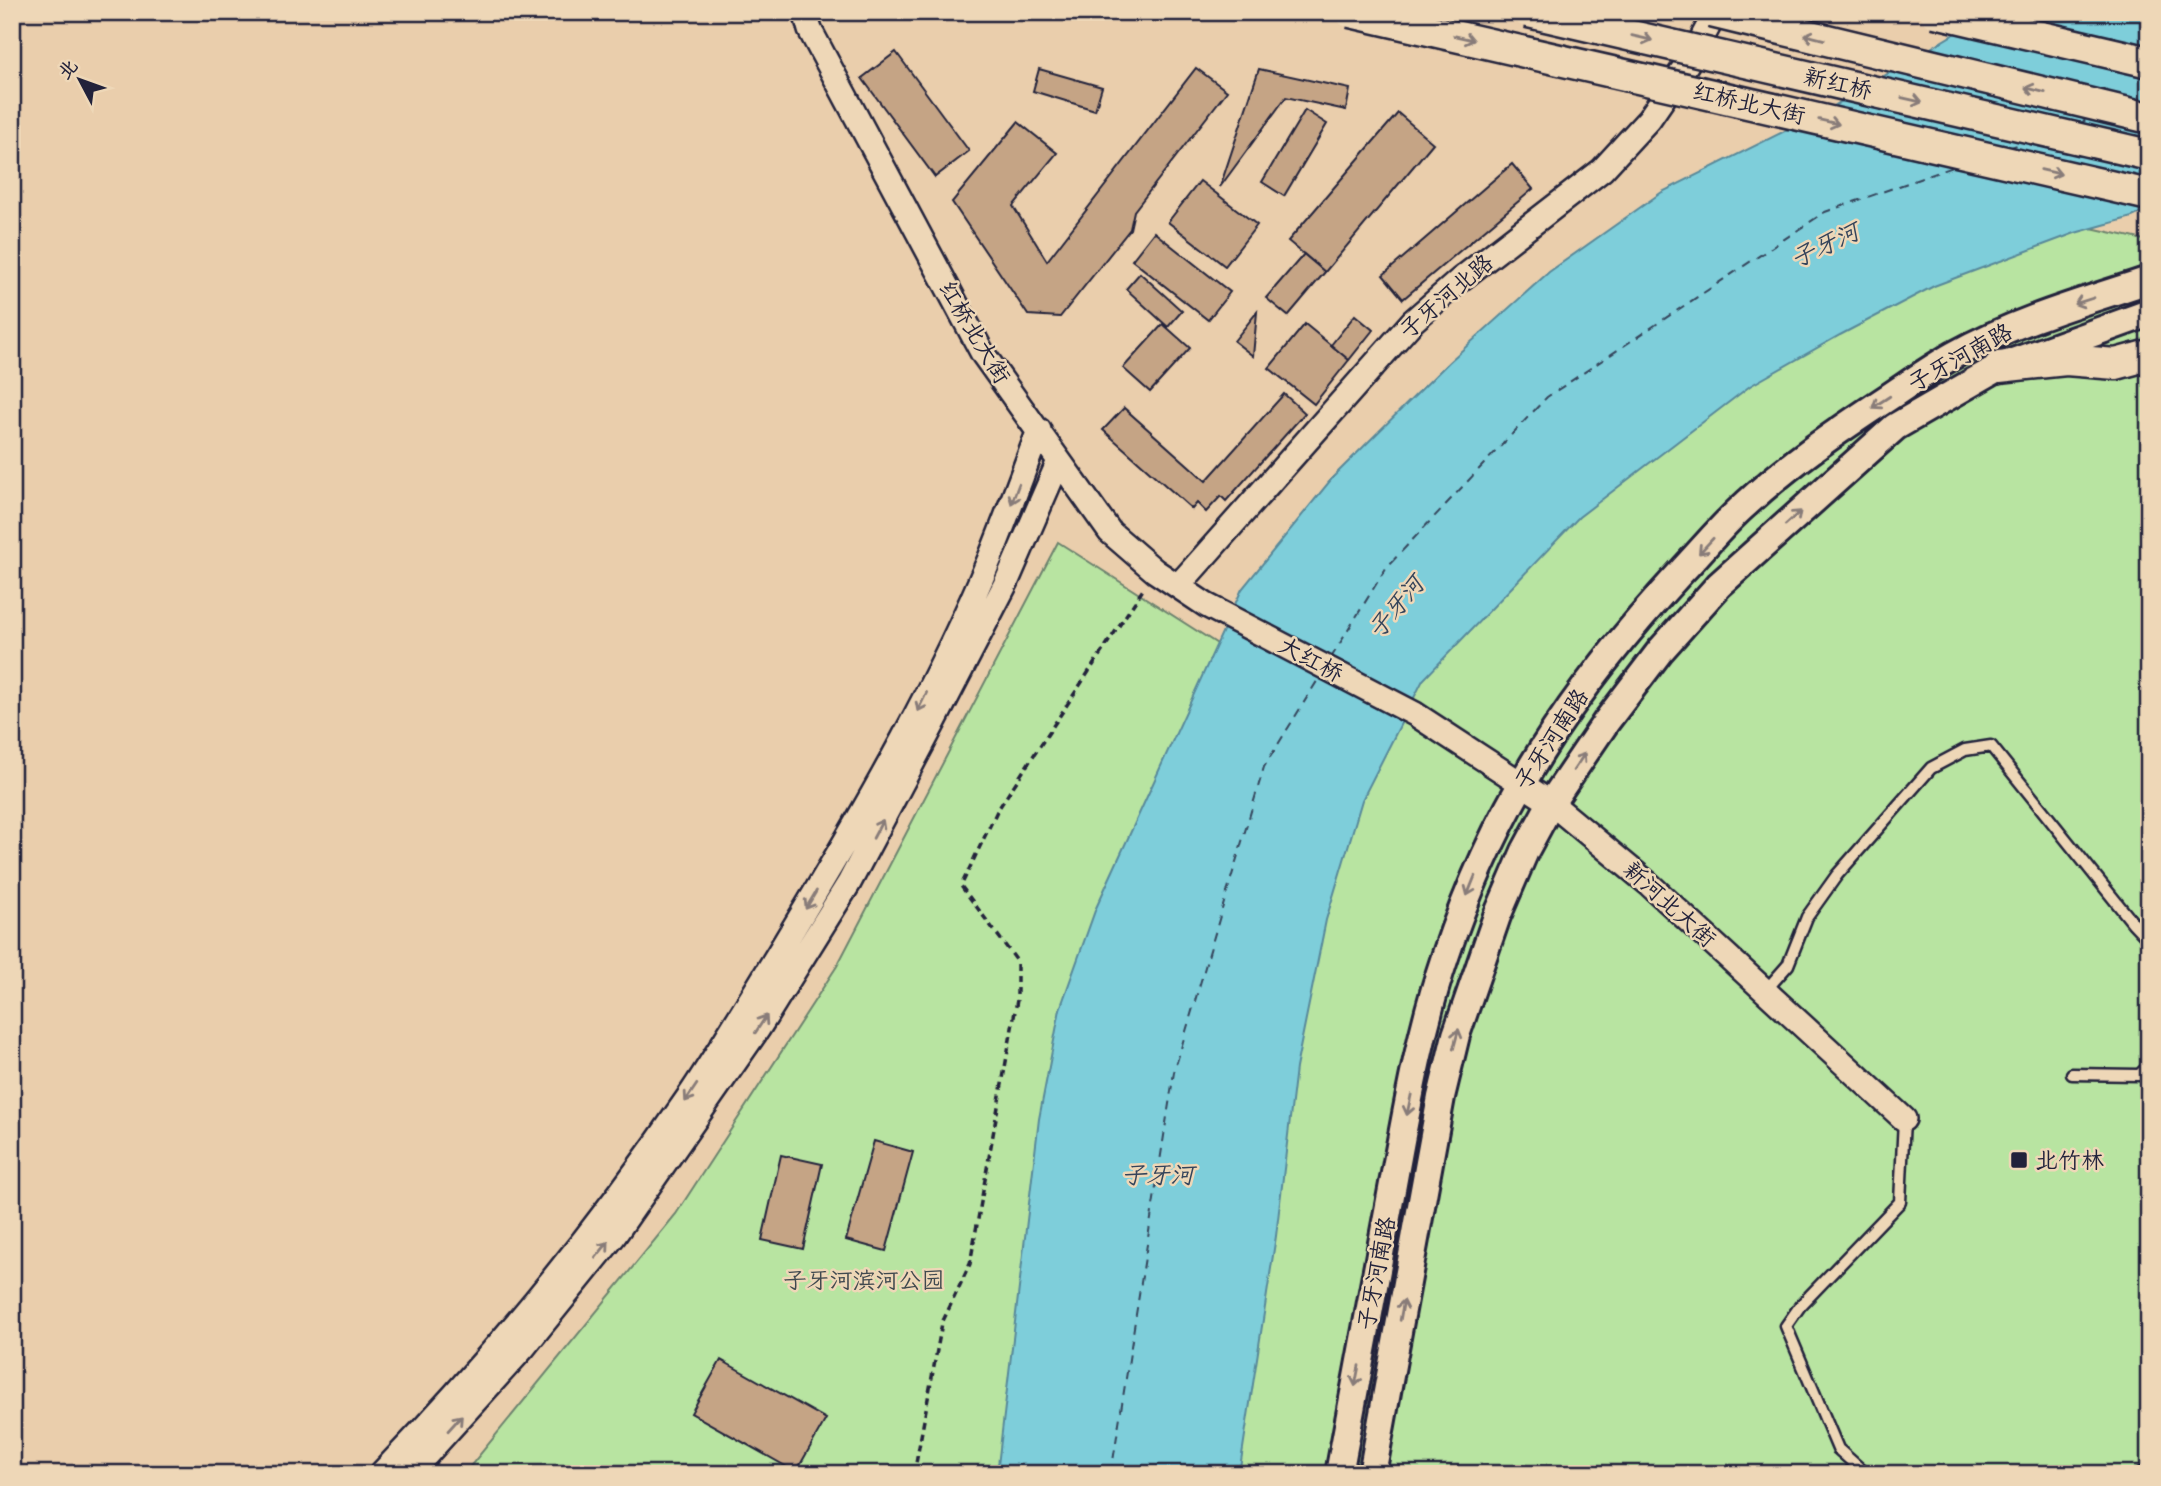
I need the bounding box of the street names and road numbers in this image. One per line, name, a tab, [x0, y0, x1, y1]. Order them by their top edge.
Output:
street label: 新红桥	[1801, 57, 1876, 106]
street label: 红桥北大街	[1689, 72, 1809, 132]
street label: 子牙河北路	[1390, 244, 1500, 346]
street label: 红桥北大街	[932, 273, 1021, 390]
street label: 子牙河南路	[1900, 313, 2018, 399]
street label: 大红桥	[1273, 626, 1350, 689]
street label: 子牙河南路	[1504, 680, 1596, 796]
street label: 新河北大街	[1617, 851, 1725, 954]
street label: 子牙河南路	[1346, 1213, 1403, 1332]

